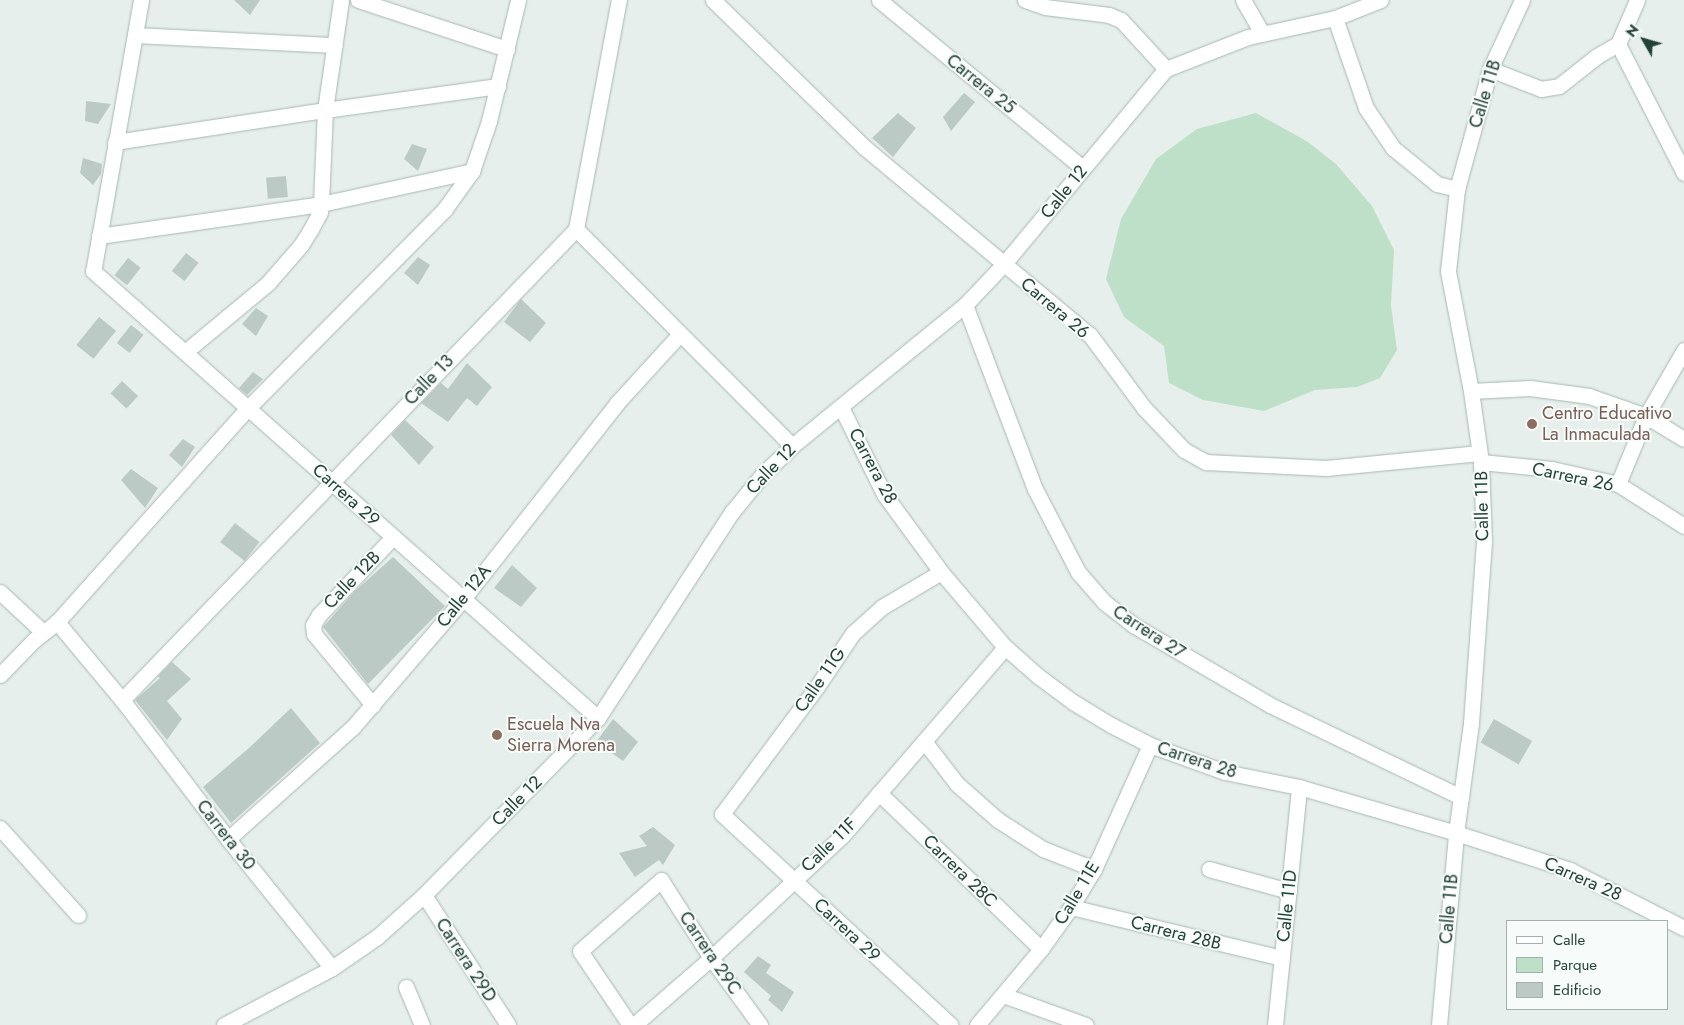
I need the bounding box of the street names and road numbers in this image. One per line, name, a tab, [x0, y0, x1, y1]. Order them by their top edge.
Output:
street label: Carrera 25	[942, 50, 1020, 118]
street label: Calle 11B	[1464, 57, 1506, 131]
street label: Calle 12	[1036, 161, 1092, 223]
street label: Carrera 26	[1016, 273, 1094, 343]
street label: Calle 13	[400, 350, 458, 410]
street label: Carrera 28	[844, 424, 902, 508]
street label: Calle 12	[742, 439, 800, 499]
street label: Carrera 26	[1530, 458, 1616, 496]
street label: Carrera 29	[308, 459, 384, 531]
street label: Calle 11B	[1471, 471, 1493, 541]
street label: Calle 12B	[319, 546, 385, 614]
street label: Calle 12A	[432, 560, 496, 632]
street label: Carrera 27	[1109, 601, 1189, 663]
street label: Calle 11G	[790, 643, 850, 717]
street label: Carrera 28	[1154, 737, 1240, 783]
street label: Calle 12	[487, 771, 547, 831]
street label: Carrera 30	[192, 796, 260, 874]
street label: Calle 11F	[797, 813, 861, 877]
street label: Carrera 28C	[918, 830, 1002, 912]
street label: Carrera 28	[1541, 852, 1625, 906]
street label: Calle 11E	[1050, 857, 1104, 929]
street label: Calle 11D	[1272, 869, 1302, 943]
street label: Calle 11B	[1435, 873, 1463, 945]
street label: Carrera 29	[809, 894, 885, 966]
street label: Carrera 29C	[674, 907, 746, 999]
street label: Carrera 28B	[1128, 911, 1224, 955]
street label: Carrera 29D	[431, 914, 501, 1006]

